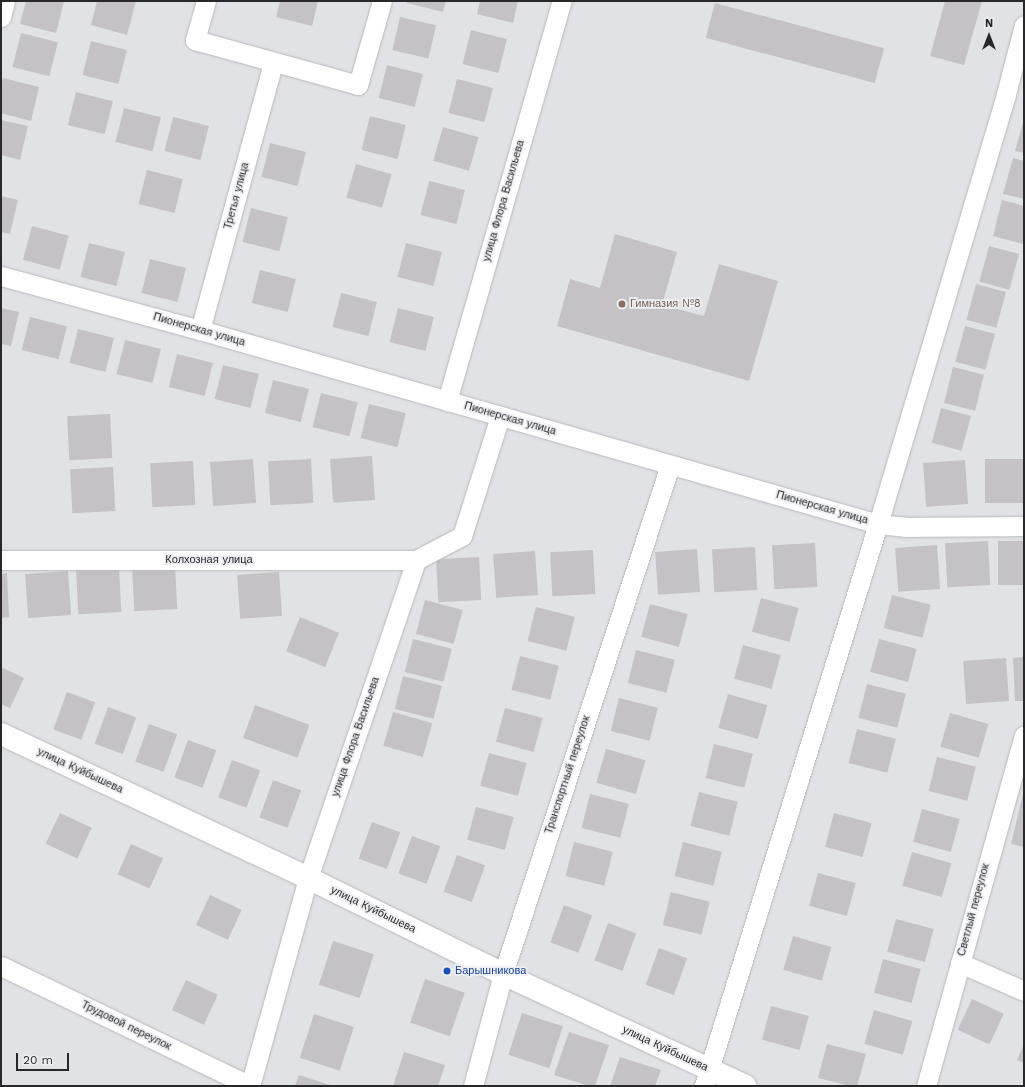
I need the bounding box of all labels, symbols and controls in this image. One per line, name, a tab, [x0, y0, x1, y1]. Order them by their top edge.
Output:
north arrow	[969, 16, 1009, 56]
text: N	[985, 17, 993, 30]
street label: улица Флора Васильева	[480, 139, 528, 263]
street label: Третья улица	[222, 161, 252, 231]
place label: Гимназия №8	[630, 297, 701, 311]
marker: Гимназия №8	[617, 299, 627, 309]
street label: Пионерская улица	[151, 311, 247, 349]
street label: Пионерская улица	[462, 400, 558, 438]
street label: Пионерская улица	[774, 489, 870, 527]
street label: Колхозная улица	[165, 553, 253, 567]
street label: улица Флора Васильева	[329, 675, 383, 799]
street label: Транспортный переулок	[543, 714, 593, 836]
street label: улица Куйбышева	[35, 745, 125, 797]
street label: Светлый переулок	[955, 862, 993, 958]
street label: улица Куйбышева	[328, 884, 418, 936]
place label: Барышникова	[455, 964, 526, 978]
marker: Барышникова	[442, 966, 452, 976]
street label: Трудовой переулок	[79, 998, 173, 1054]
street label: улица Куйбышева	[620, 1023, 710, 1075]
scale bar	[18, 1045, 71, 1071]
text: 20 m	[23, 1053, 53, 1067]

